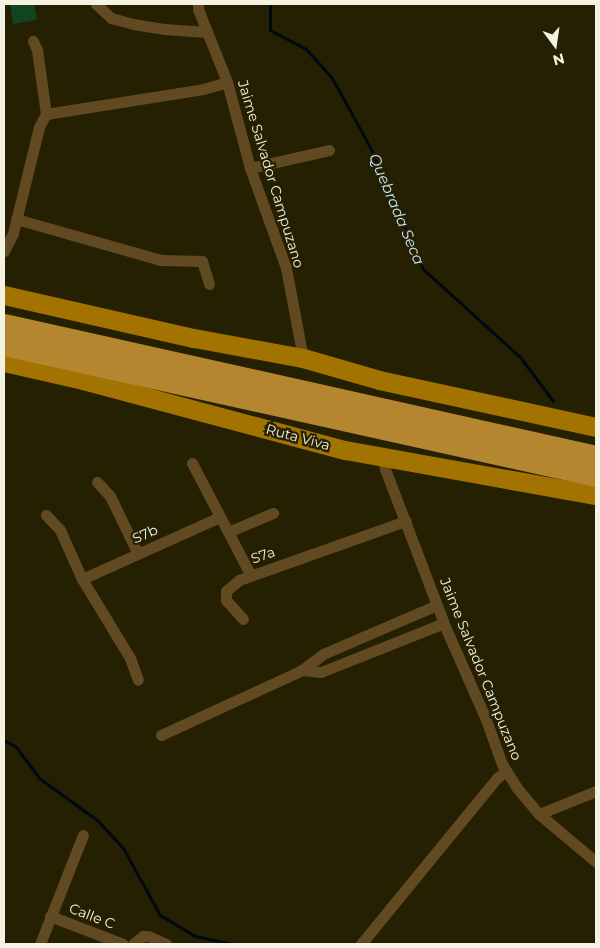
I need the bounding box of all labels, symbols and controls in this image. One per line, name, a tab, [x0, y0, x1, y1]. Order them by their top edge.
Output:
north arrow	[530, 20, 580, 70]
text: N	[551, 49, 566, 70]
street label: Jaime Salvador Campuzano	[234, 78, 308, 270]
water label: Quebrada Seca	[365, 151, 429, 267]
street label: Ruta Viva	[264, 420, 332, 454]
street label: S7b	[130, 521, 160, 547]
street label: S7a	[249, 543, 277, 567]
street label: Jaime Salvador Campuzano	[437, 575, 525, 763]
street label: Calle C	[67, 900, 117, 932]

